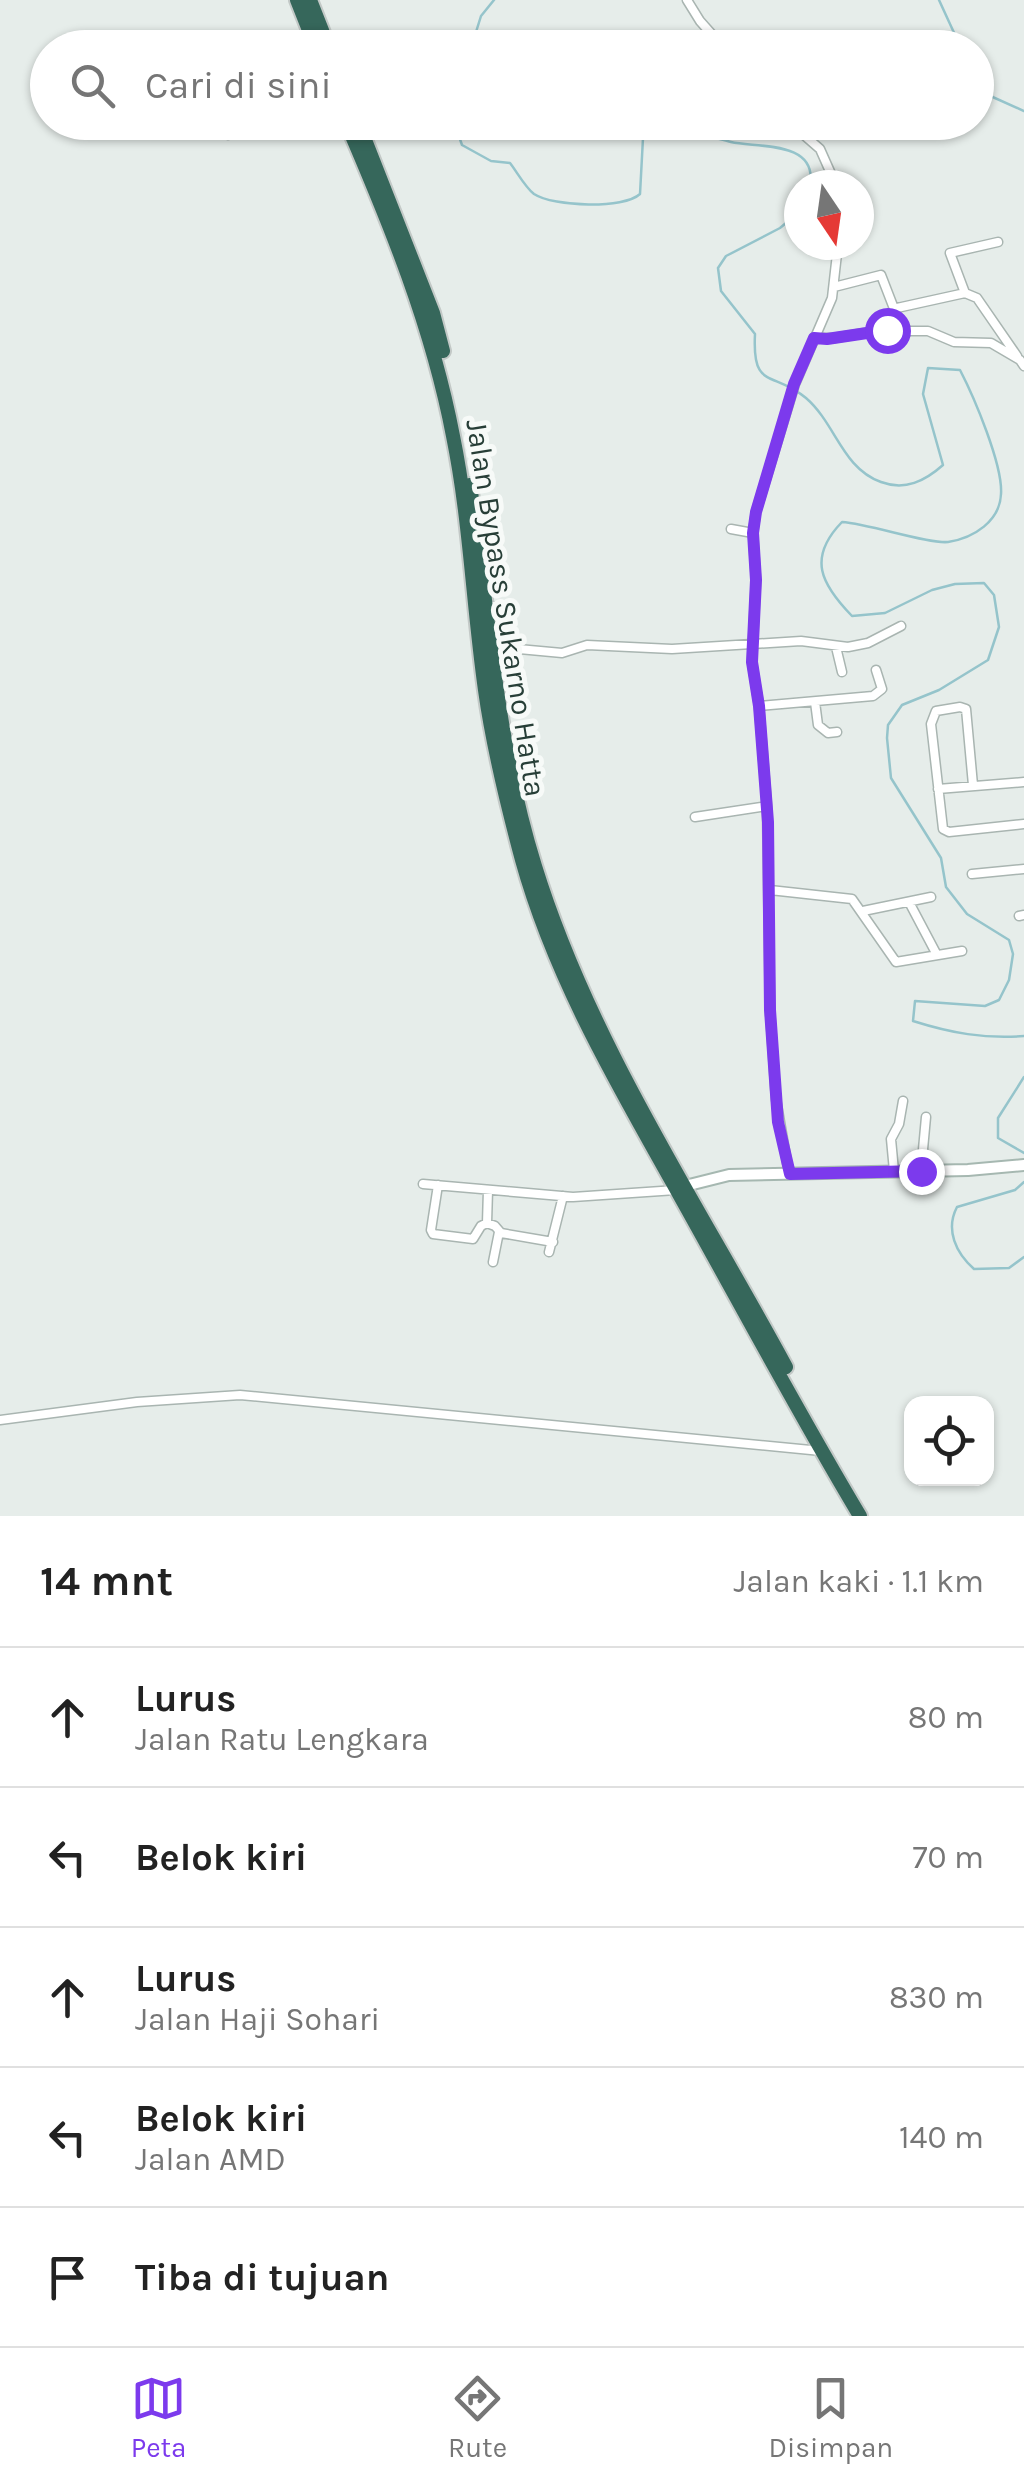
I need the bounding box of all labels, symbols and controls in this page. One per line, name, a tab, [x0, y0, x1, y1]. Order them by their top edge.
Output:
search box	[30, 30, 994, 140]
icon: search	[65, 58, 120, 113]
text: Cari di sini	[145, 63, 332, 108]
north arrow	[784, 170, 874, 260]
route start	[865, 308, 911, 354]
street label: Jalan Bypass Sukarno Hatta	[458, 417, 554, 799]
route end	[899, 1149, 945, 1195]
map controls	[904, 1396, 994, 1486]
button: locate	[904, 1396, 994, 1486]
text: 14 mnt	[40, 1556, 173, 1606]
text: Jalan kaki · 1.1 km	[733, 1563, 984, 1600]
text: Lurus	[135, 1676, 236, 1721]
icon: ahead	[40, 1690, 95, 1745]
text: 80 m	[908, 1699, 984, 1736]
text: Jalan Ratu Lengkara	[135, 1721, 429, 1758]
icon: left	[40, 1830, 95, 1885]
text: Belok kiri	[135, 1835, 307, 1880]
text: 70 m	[912, 1839, 984, 1876]
text: Lurus	[135, 1956, 236, 2001]
icon: ahead	[40, 1970, 95, 2025]
text: 830 m	[889, 1979, 984, 2016]
text: Jalan Haji Sohari	[135, 2001, 380, 2038]
text: Belok kiri	[135, 2096, 307, 2141]
icon: left	[40, 2110, 95, 2165]
text: 140 m	[899, 2119, 984, 2156]
text: Jalan AMD	[135, 2141, 286, 2178]
icon: arrive	[40, 2250, 95, 2305]
text: Tiba di tujuan	[135, 2255, 390, 2300]
tab: Peta	[131, 2371, 187, 2464]
tab: Rute	[448, 2371, 507, 2464]
tab: Disimpan	[768, 2371, 893, 2464]

